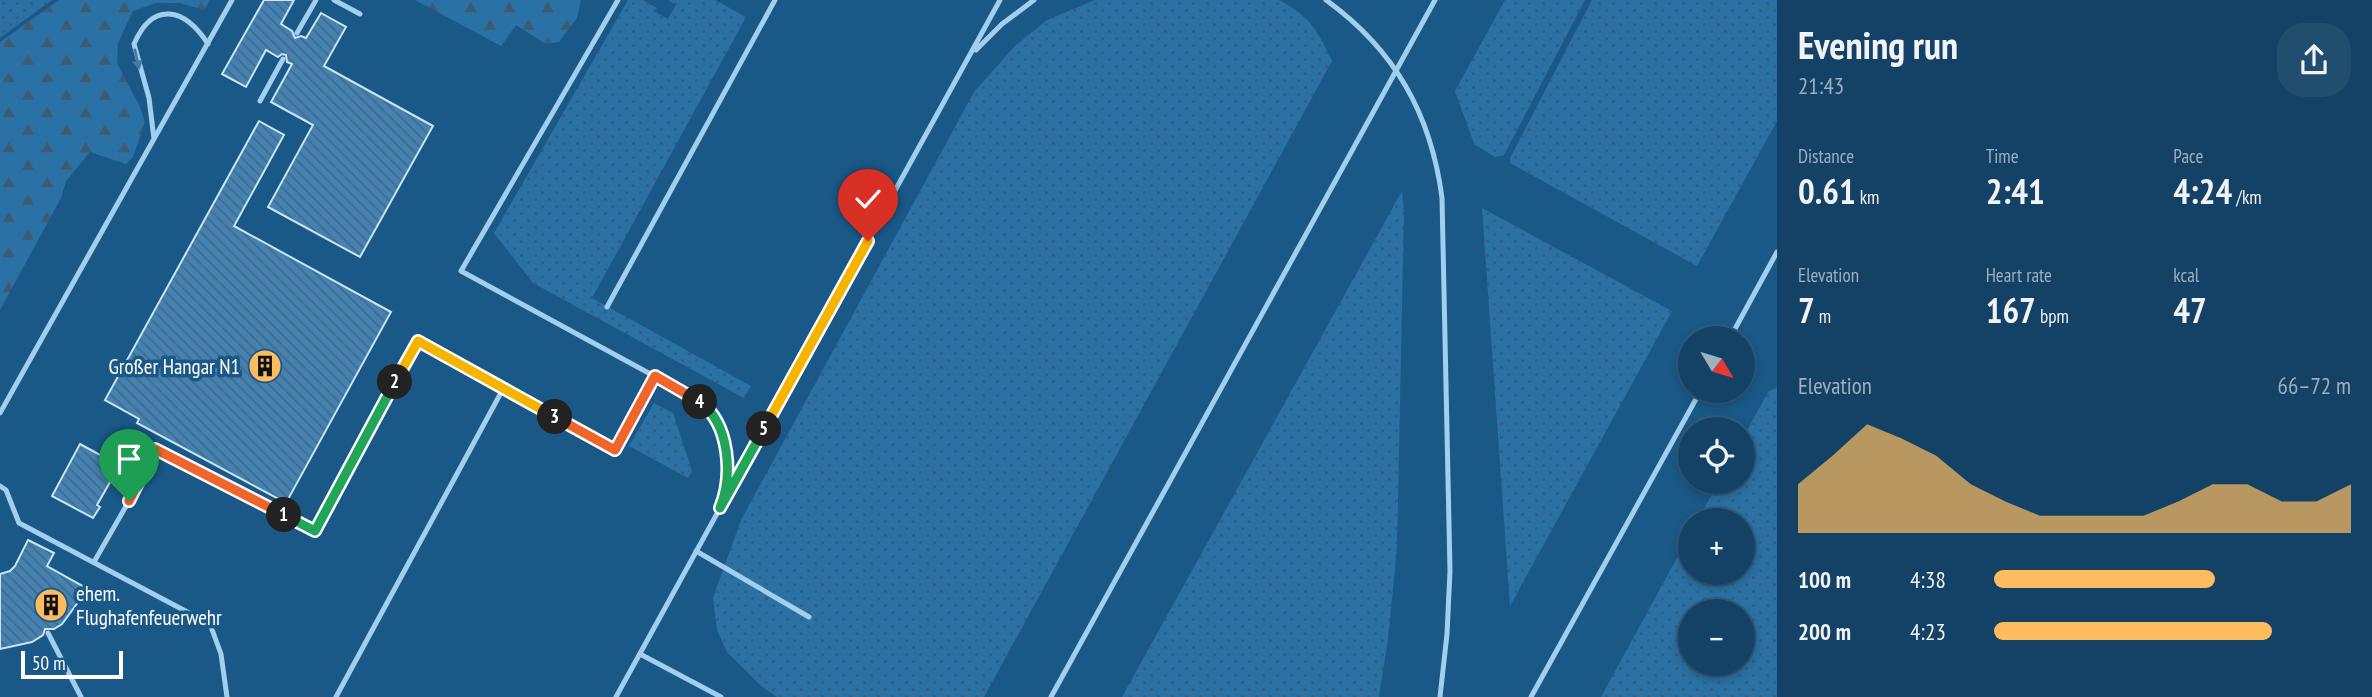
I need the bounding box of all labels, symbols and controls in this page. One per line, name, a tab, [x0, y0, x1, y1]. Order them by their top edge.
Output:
text: Evening run	[1798, 20, 1958, 69]
button: share	[2277, 23, 2351, 97]
one-way arrow	[132, 48, 143, 70]
text: 21:43	[1798, 71, 1844, 100]
text: Distance	[1798, 144, 1854, 168]
text: Time	[1986, 144, 2019, 168]
text: Pace	[2173, 144, 2203, 168]
text: 0.61	[1798, 168, 1856, 214]
text: 2:41	[1986, 168, 2045, 214]
text: 4:24	[2173, 168, 2232, 214]
pin	[838, 169, 898, 241]
icon: check	[849, 180, 887, 218]
text: km	[1856, 185, 1879, 209]
text: /km	[2232, 185, 2262, 209]
text: Elevation	[1798, 263, 1859, 287]
text: Heart rate	[1986, 263, 2052, 287]
text: kcal	[2173, 263, 2199, 287]
text: 7	[1798, 287, 1815, 333]
text: 167	[1986, 287, 2036, 333]
text: 47	[2173, 287, 2207, 333]
text: m	[1815, 304, 1831, 328]
text: bpm	[2036, 304, 2069, 328]
north arrow	[1678, 326, 1755, 402]
map controls	[1678, 326, 1755, 676]
building icon: Großer Hangar N1	[246, 347, 284, 385]
place label: Großer Hangar N1	[108, 353, 240, 380]
pin: 2	[378, 364, 412, 400]
text: 2	[390, 369, 399, 393]
text: Elevation	[1798, 371, 1872, 400]
text: 66–72 m	[2278, 371, 2351, 400]
pin: 4	[682, 384, 718, 420]
text: 4	[695, 389, 704, 413]
pin: 3	[538, 400, 572, 434]
text: 3	[550, 404, 559, 428]
pin: 5	[746, 412, 782, 446]
text: 5	[759, 416, 768, 440]
button: locate	[1678, 417, 1755, 494]
pin	[99, 429, 159, 501]
icon: arrive	[110, 440, 148, 478]
pin: 1	[266, 498, 302, 532]
text: 1	[279, 502, 288, 526]
button: +	[1678, 508, 1755, 585]
text: 100 m	[1798, 565, 1851, 594]
text: 4:38	[1910, 565, 1946, 594]
place label: ehem. Flughafenfeuerwehr	[76, 580, 222, 631]
building icon: ehem. Flughafenfeuerwehr	[32, 586, 70, 624]
button: −	[1678, 599, 1755, 676]
text: 200 m	[1798, 617, 1851, 646]
text: 4:23	[1910, 617, 1946, 646]
scale bar	[21, 648, 122, 680]
text: 50 m	[32, 651, 66, 675]

